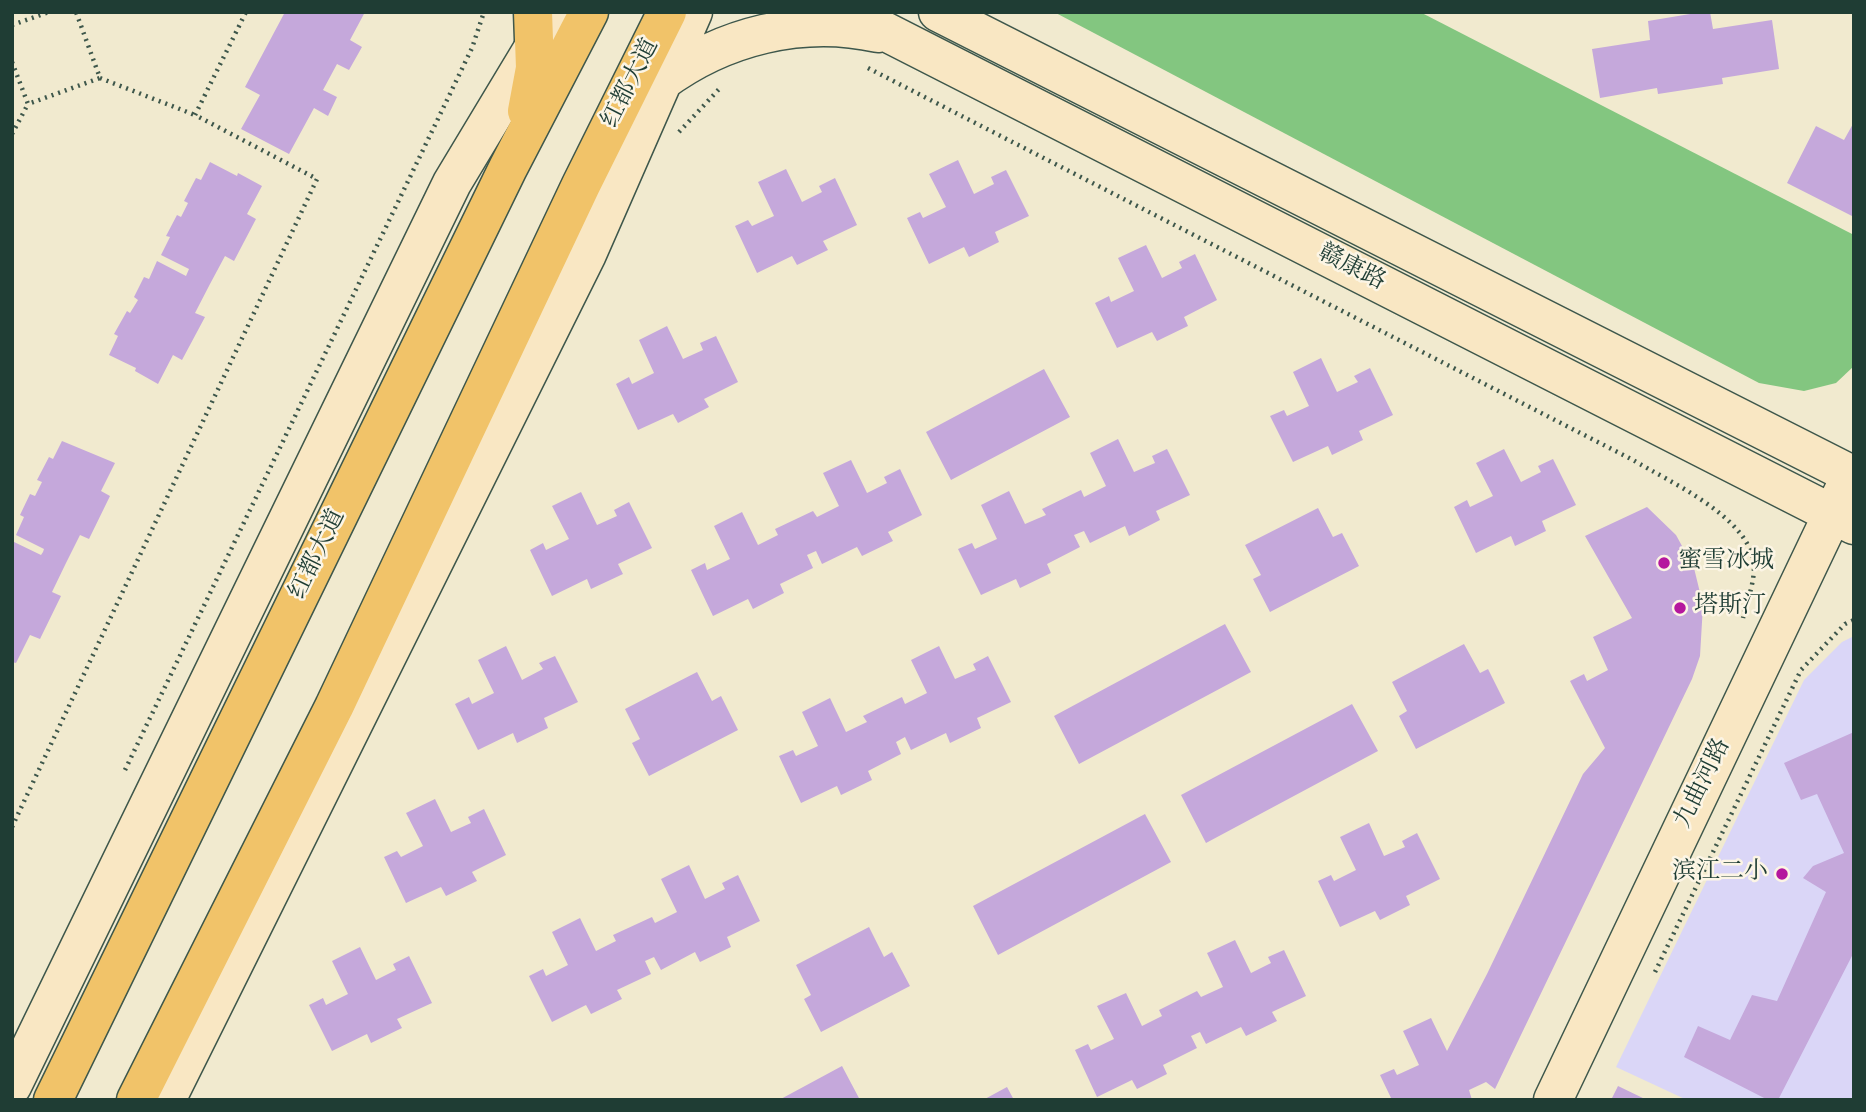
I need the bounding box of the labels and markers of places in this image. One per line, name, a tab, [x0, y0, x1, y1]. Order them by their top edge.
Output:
place label: 蜜雪冰城	[1678, 549, 1774, 577]
marker: 蜜雪冰城	[1656, 555, 1672, 571]
place label: 塔斯汀	[1694, 594, 1766, 622]
marker: 塔斯汀	[1672, 600, 1688, 616]
place label: 滨江二小	[1672, 860, 1768, 888]
marker: 滨江二小	[1774, 866, 1790, 882]

